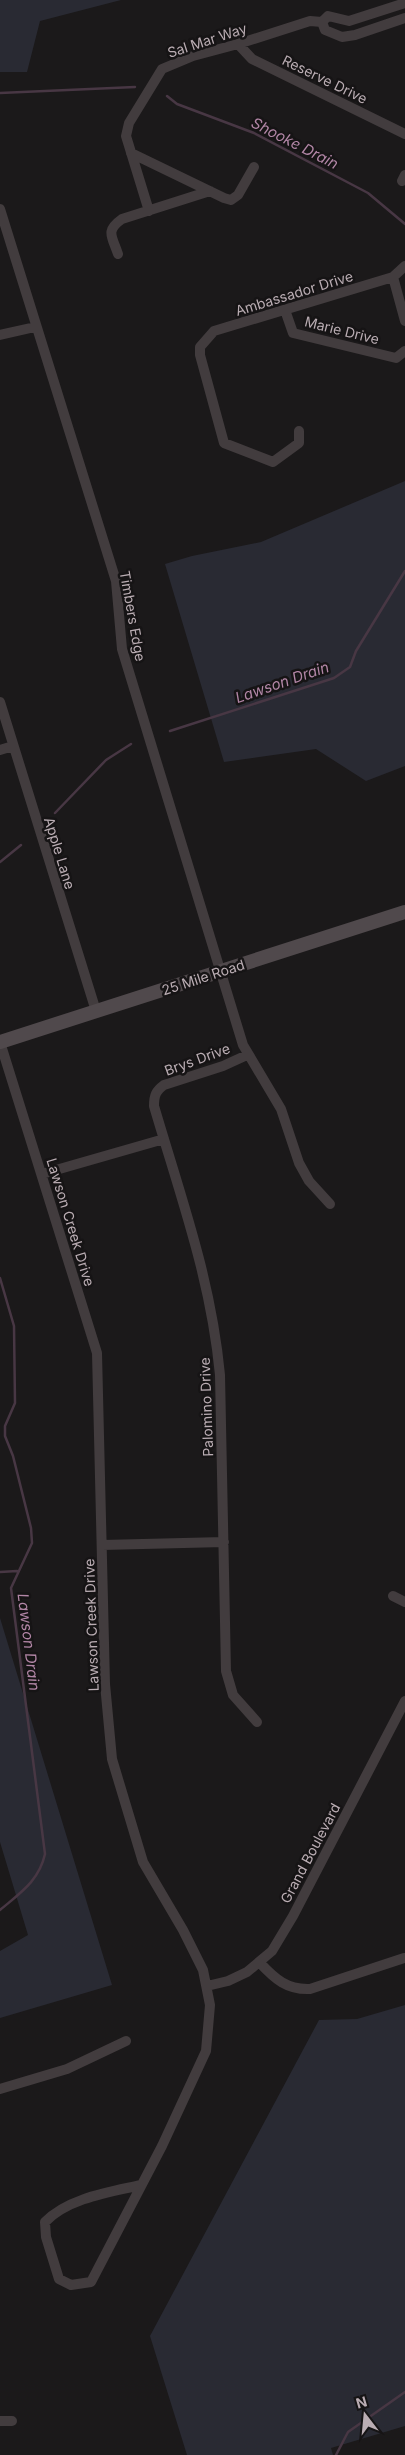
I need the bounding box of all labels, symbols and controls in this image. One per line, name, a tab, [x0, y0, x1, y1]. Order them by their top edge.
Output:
street label: Sal Mar Way	[165, 19, 249, 61]
street label: Reserve Drive	[280, 51, 370, 107]
water label: Shooke Drain	[248, 113, 342, 173]
street label: Ambassador Drive	[233, 267, 355, 319]
street label: Marie Drive	[303, 313, 381, 347]
street label: Timbers Edge	[117, 569, 149, 663]
water label: Lawson Drain	[233, 657, 331, 707]
street label: Apple Lane	[41, 815, 79, 891]
street label: 25 Mile Road	[159, 956, 247, 998]
street label: Brys Drive	[162, 1039, 232, 1079]
street label: Lawson Creek Drive	[43, 1156, 99, 1288]
street label: Palomino Drive	[196, 1357, 216, 1457]
street label: Lawson Creek Drive	[80, 1558, 102, 1692]
water label: Lawson Drain	[14, 1592, 44, 1692]
street label: Grand Boulevard	[276, 1800, 344, 1906]
north arrow	[340, 2390, 390, 2440]
text: N	[354, 2392, 369, 2412]

